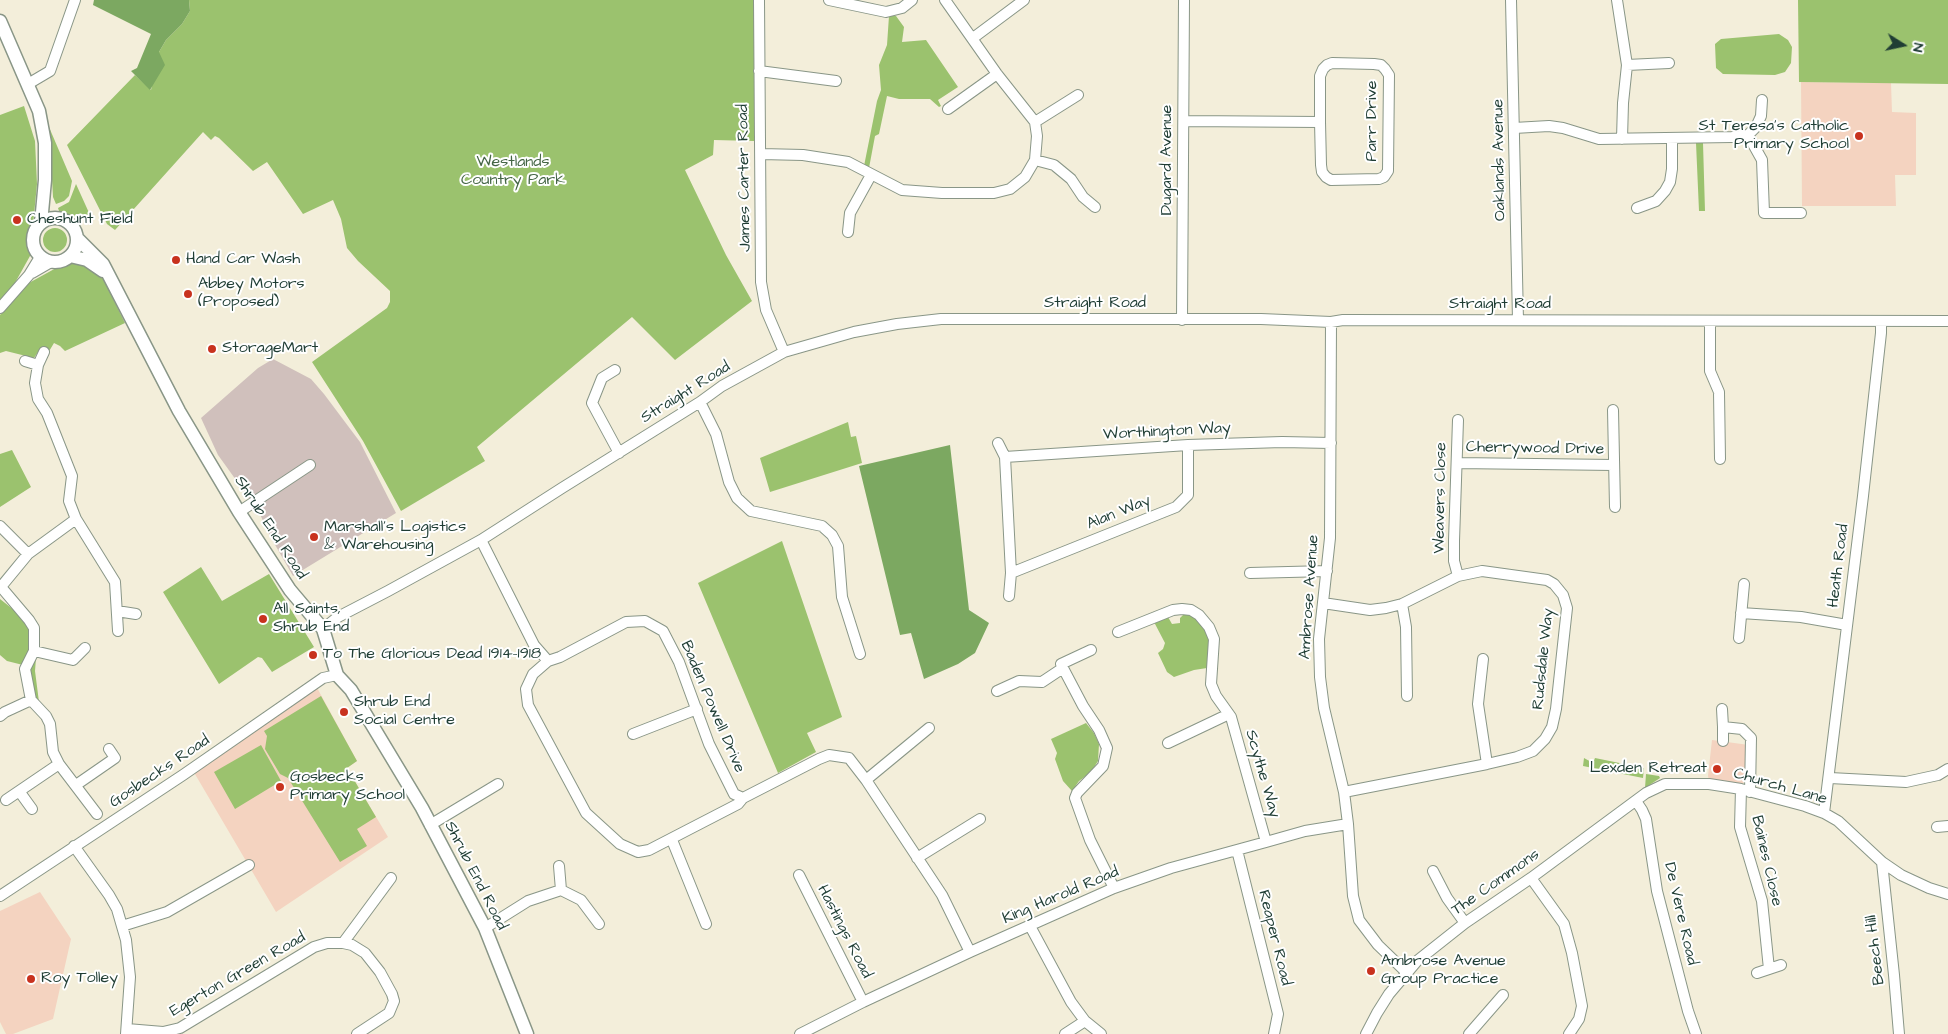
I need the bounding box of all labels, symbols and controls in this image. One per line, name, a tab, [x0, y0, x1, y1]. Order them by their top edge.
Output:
north arrow	[1878, 20, 1928, 70]
text: N	[1907, 42, 1928, 54]
street label: Parr Drive	[1363, 81, 1383, 161]
street label: Oaklands Avenue	[1489, 99, 1511, 221]
street label: James Carter Road	[734, 104, 756, 252]
street label: Dugard Avenue	[1158, 105, 1178, 215]
place label: St Teresa's Catholic Primary School	[1699, 117, 1849, 155]
marker: St Teresa's Catholic Primary School	[1853, 130, 1865, 142]
park label: Westlands Country Park	[461, 153, 565, 191]
place label: Cheshunt Field	[27, 210, 133, 230]
marker: Cheshunt Field	[11, 214, 23, 226]
place label: Hand Car Wash	[186, 250, 300, 270]
marker: Hand Car Wash	[170, 254, 182, 266]
place label: Abbey Motors (Proposed)	[198, 275, 305, 313]
marker: Abbey Motors (Proposed)	[182, 288, 194, 300]
street label: Straight Road	[1044, 294, 1146, 314]
street label: Straight Road	[1449, 295, 1551, 315]
place label: StorageMart	[222, 339, 318, 359]
marker: StorageMart	[206, 343, 218, 355]
street label: Straight Road	[638, 358, 734, 428]
street label: Worthington Way	[1103, 419, 1231, 445]
street label: Cherrywood Drive	[1466, 438, 1604, 460]
street label: Weavers Close	[1430, 442, 1452, 554]
street label: Shrub End Road	[229, 473, 311, 583]
street label: Alan Way	[1084, 491, 1154, 535]
place label: Marshall's Logistics & Warehousing	[324, 518, 466, 556]
street label: Heath Road	[1824, 523, 1854, 609]
marker: Marshall's Logistics & Warehousing	[308, 531, 320, 543]
street label: Ambrose Avenue	[1296, 534, 1324, 660]
place label: All Saints, Shrub End	[273, 600, 349, 638]
street label: Rudsdale Way	[1529, 607, 1559, 711]
marker: All Saints, Shrub End	[257, 613, 269, 625]
street label: Baden Powell Drive	[676, 638, 748, 776]
place label: To The Glorious Dead 1914-1918	[323, 645, 541, 665]
marker: To The Glorious Dead 1914-1918	[307, 649, 319, 661]
place label: Shrub End Social Centre	[354, 693, 455, 731]
marker: Shrub End Social Centre	[338, 706, 350, 718]
street label: Scythe Way	[1240, 728, 1284, 820]
street label: Gosbecks Road	[106, 731, 214, 813]
place label: Lexden Retreat	[1590, 759, 1707, 779]
marker: Lexden Retreat	[1711, 763, 1723, 775]
street label: Church Lane	[1731, 764, 1829, 810]
place label: Gosbecks Primary School	[290, 768, 405, 806]
marker: Gosbecks Primary School	[274, 781, 286, 793]
street label: Baines Close	[1746, 814, 1786, 908]
street label: Shrub End Road	[439, 818, 511, 934]
street label: The Commons	[1448, 846, 1544, 920]
street label: De Vere Road	[1659, 861, 1701, 967]
street label: King Harold Road	[1000, 863, 1122, 929]
street label: Hastings Road	[812, 882, 876, 982]
street label: Reaper Road	[1253, 888, 1295, 988]
street label: Beech Hill	[1862, 914, 1890, 986]
street label: Egerton Green Road	[167, 928, 309, 1022]
place label: Ambrose Avenue Group Practice	[1381, 952, 1506, 990]
marker: Ambrose Avenue Group Practice	[1365, 965, 1377, 977]
place label: Roy Tolley	[41, 969, 118, 989]
marker: Roy Tolley	[25, 973, 37, 985]

